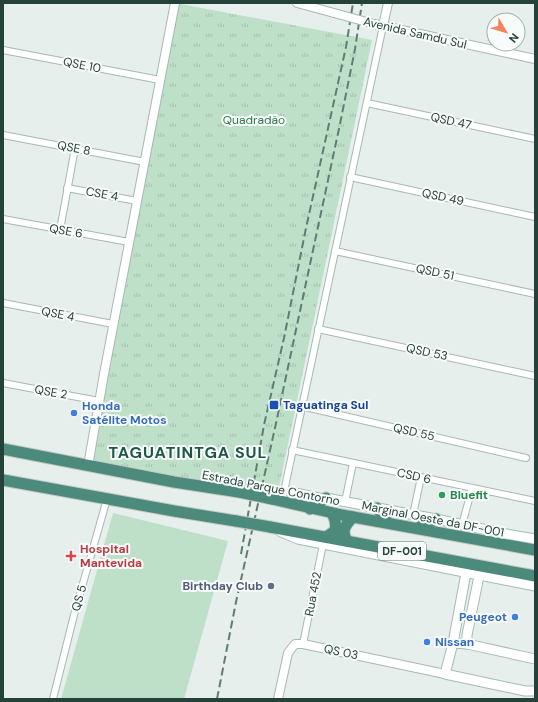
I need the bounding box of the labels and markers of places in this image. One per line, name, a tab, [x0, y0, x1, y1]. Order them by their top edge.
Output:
place label: Taguatinga Sul	[283, 397, 368, 413]
place label: Honda Satélite Motos	[82, 398, 167, 428]
marker: Taguatinga Sul	[268, 399, 280, 411]
marker: Honda Satélite Motos	[69, 408, 79, 418]
place label: Bluefit	[450, 487, 488, 503]
marker: Bluefit	[437, 490, 447, 500]
place label: Hospital Mantevida	[80, 541, 142, 571]
marker: Hospital Mantevida	[65, 550, 77, 562]
place label: Birthday Club	[182, 578, 263, 594]
marker: Birthday Club	[266, 581, 276, 591]
place label: Peugeot	[459, 609, 507, 625]
marker: Peugeot	[510, 612, 520, 622]
place label: Nissan	[435, 634, 474, 650]
marker: Nissan	[422, 637, 432, 647]

